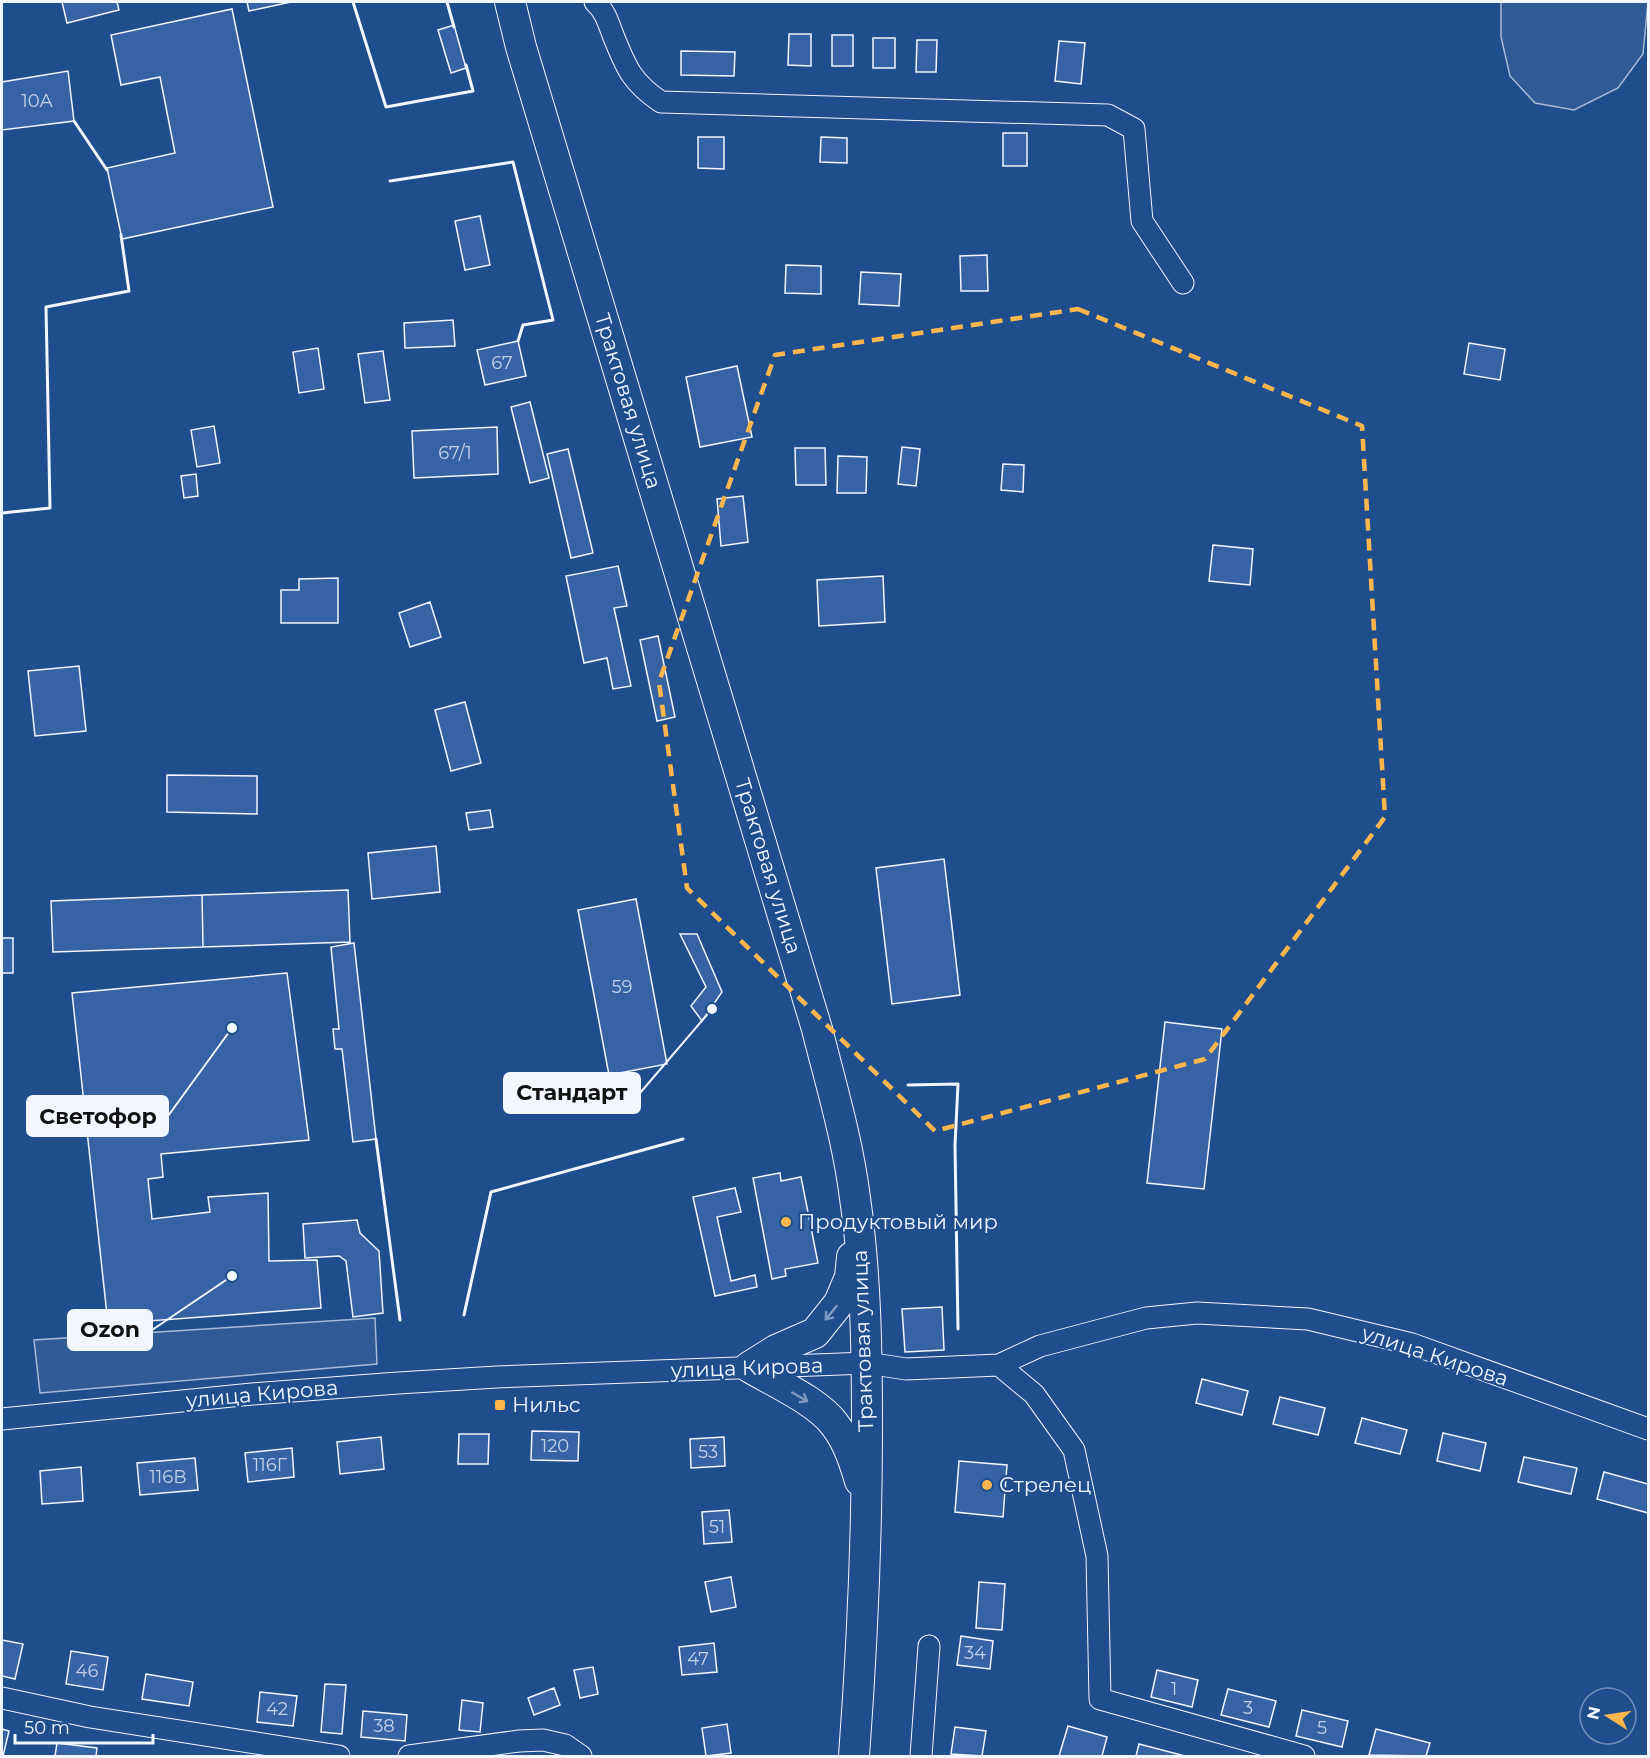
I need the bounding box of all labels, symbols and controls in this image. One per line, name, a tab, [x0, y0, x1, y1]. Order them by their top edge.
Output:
house number: 10А	[21, 90, 53, 112]
street label: Трактовая улица	[590, 310, 667, 492]
house number: 67	[491, 352, 513, 374]
house number: 67/1	[438, 442, 472, 464]
street label: Трактовая улица	[730, 775, 807, 957]
house number: 59	[611, 976, 633, 998]
callout: Стандарт	[504, 1073, 640, 1113]
text: Стандарт	[516, 1079, 628, 1106]
callout: Светофор	[27, 1096, 168, 1136]
text: Светофор	[39, 1103, 157, 1130]
place label: Продуктовый мир	[798, 1209, 998, 1234]
marker: Продуктовый мир	[779, 1215, 793, 1229]
street label: Трактовая улица	[847, 1250, 878, 1432]
one-way arrow	[824, 1305, 837, 1321]
callout: Ozon	[68, 1310, 152, 1350]
text: Ozon	[80, 1316, 140, 1343]
street label: улица Кирова	[1358, 1320, 1512, 1391]
street label: улица Кирова	[669, 1352, 824, 1383]
street label: улица Кирова	[184, 1374, 339, 1413]
one-way arrow	[791, 1391, 808, 1403]
place label: Нильс	[512, 1392, 581, 1417]
marker: Нильс	[493, 1398, 507, 1412]
house number: 120	[541, 1435, 569, 1457]
house number: 53	[698, 1441, 718, 1463]
house number: 116Г	[253, 1454, 288, 1476]
house number: 116В	[149, 1466, 187, 1488]
place label: Стрелец	[999, 1472, 1091, 1497]
marker: Стрелец	[980, 1478, 994, 1492]
house number: 51	[709, 1516, 725, 1538]
house number: 34	[964, 1642, 986, 1664]
house number: 47	[687, 1648, 709, 1670]
house number: 46	[76, 1660, 98, 1682]
house number: 1	[1171, 1678, 1177, 1700]
north arrow	[1578, 1686, 1638, 1746]
house number: 3	[1243, 1697, 1253, 1719]
house number: 42	[266, 1698, 288, 1720]
text: N	[1583, 1705, 1604, 1721]
scale bar	[15, 1707, 153, 1745]
house number: 38	[373, 1715, 395, 1737]
text: 50 m	[24, 1717, 70, 1739]
house number: 5	[1317, 1717, 1327, 1739]

